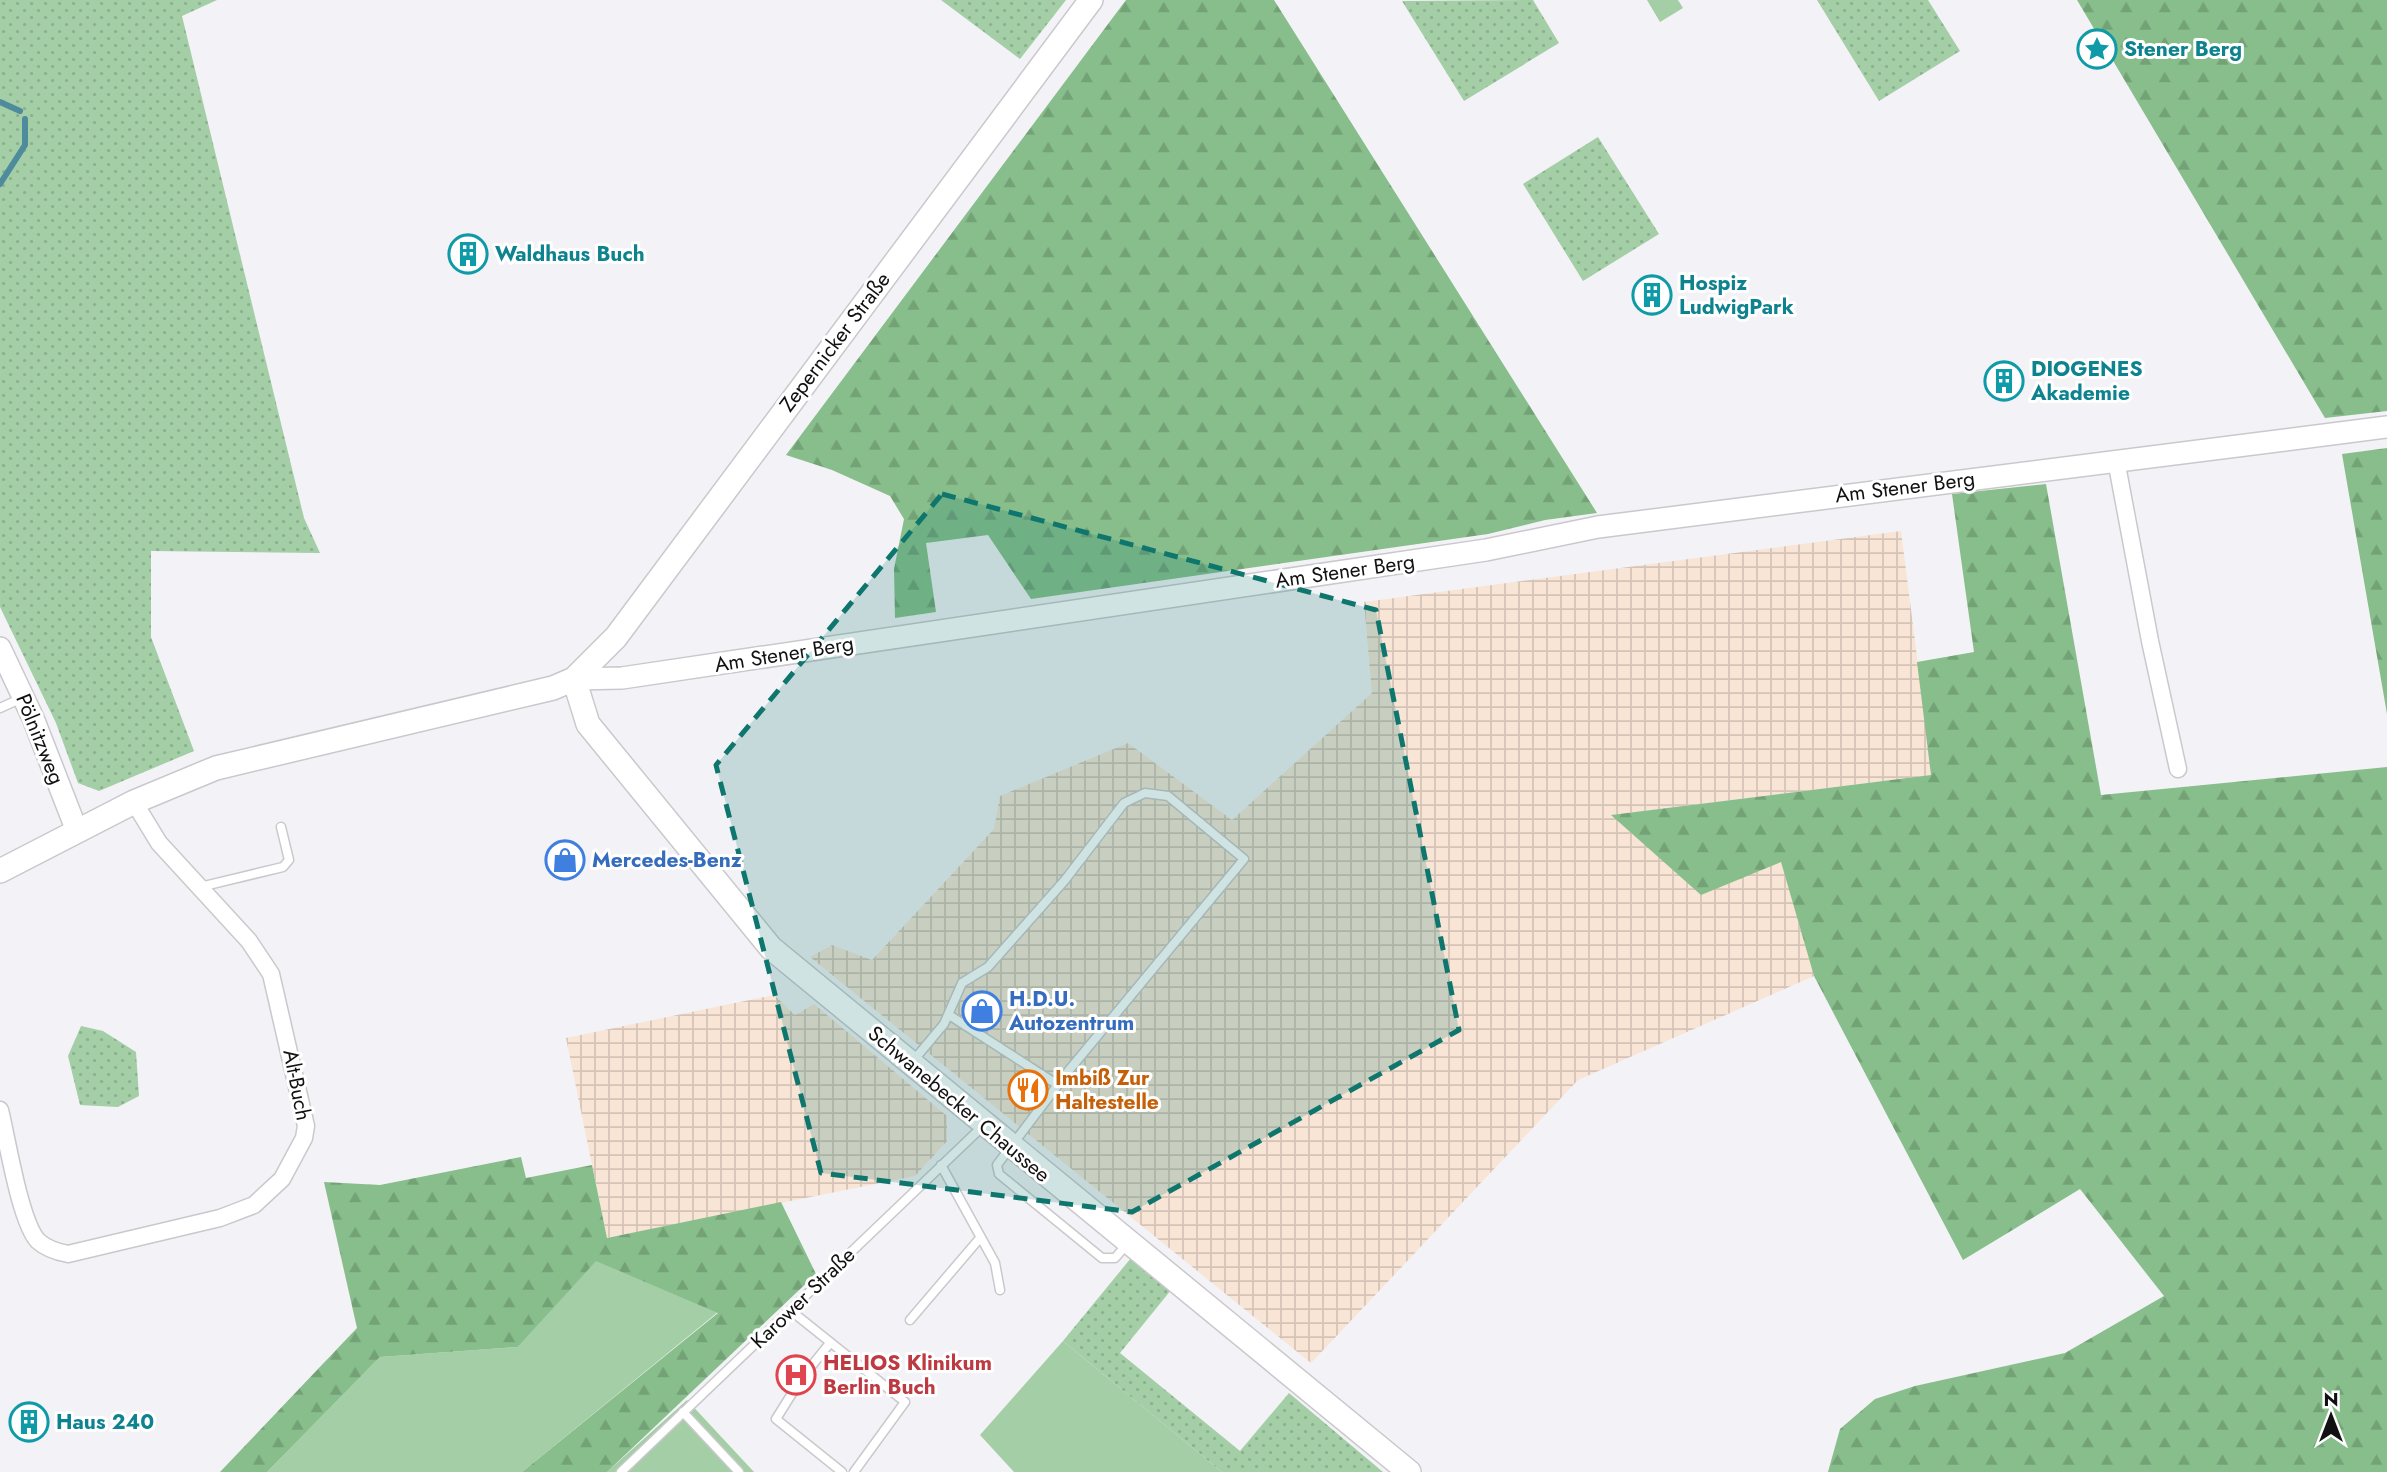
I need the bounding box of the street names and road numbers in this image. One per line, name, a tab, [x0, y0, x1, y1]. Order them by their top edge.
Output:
street label: Zepernicker Straße	[772, 266, 898, 418]
street label: Am Stener Berg	[1833, 464, 1977, 510]
street label: Am Stener Berg	[1273, 546, 1417, 596]
street label: Am Stener Berg	[712, 628, 856, 680]
street label: Pölnitzweg	[8, 689, 72, 789]
street label: Schwanebecker Chaussee	[861, 1019, 1057, 1189]
street label: Alt-Buch	[275, 1047, 319, 1123]
street label: Karower Straße	[744, 1240, 862, 1356]

